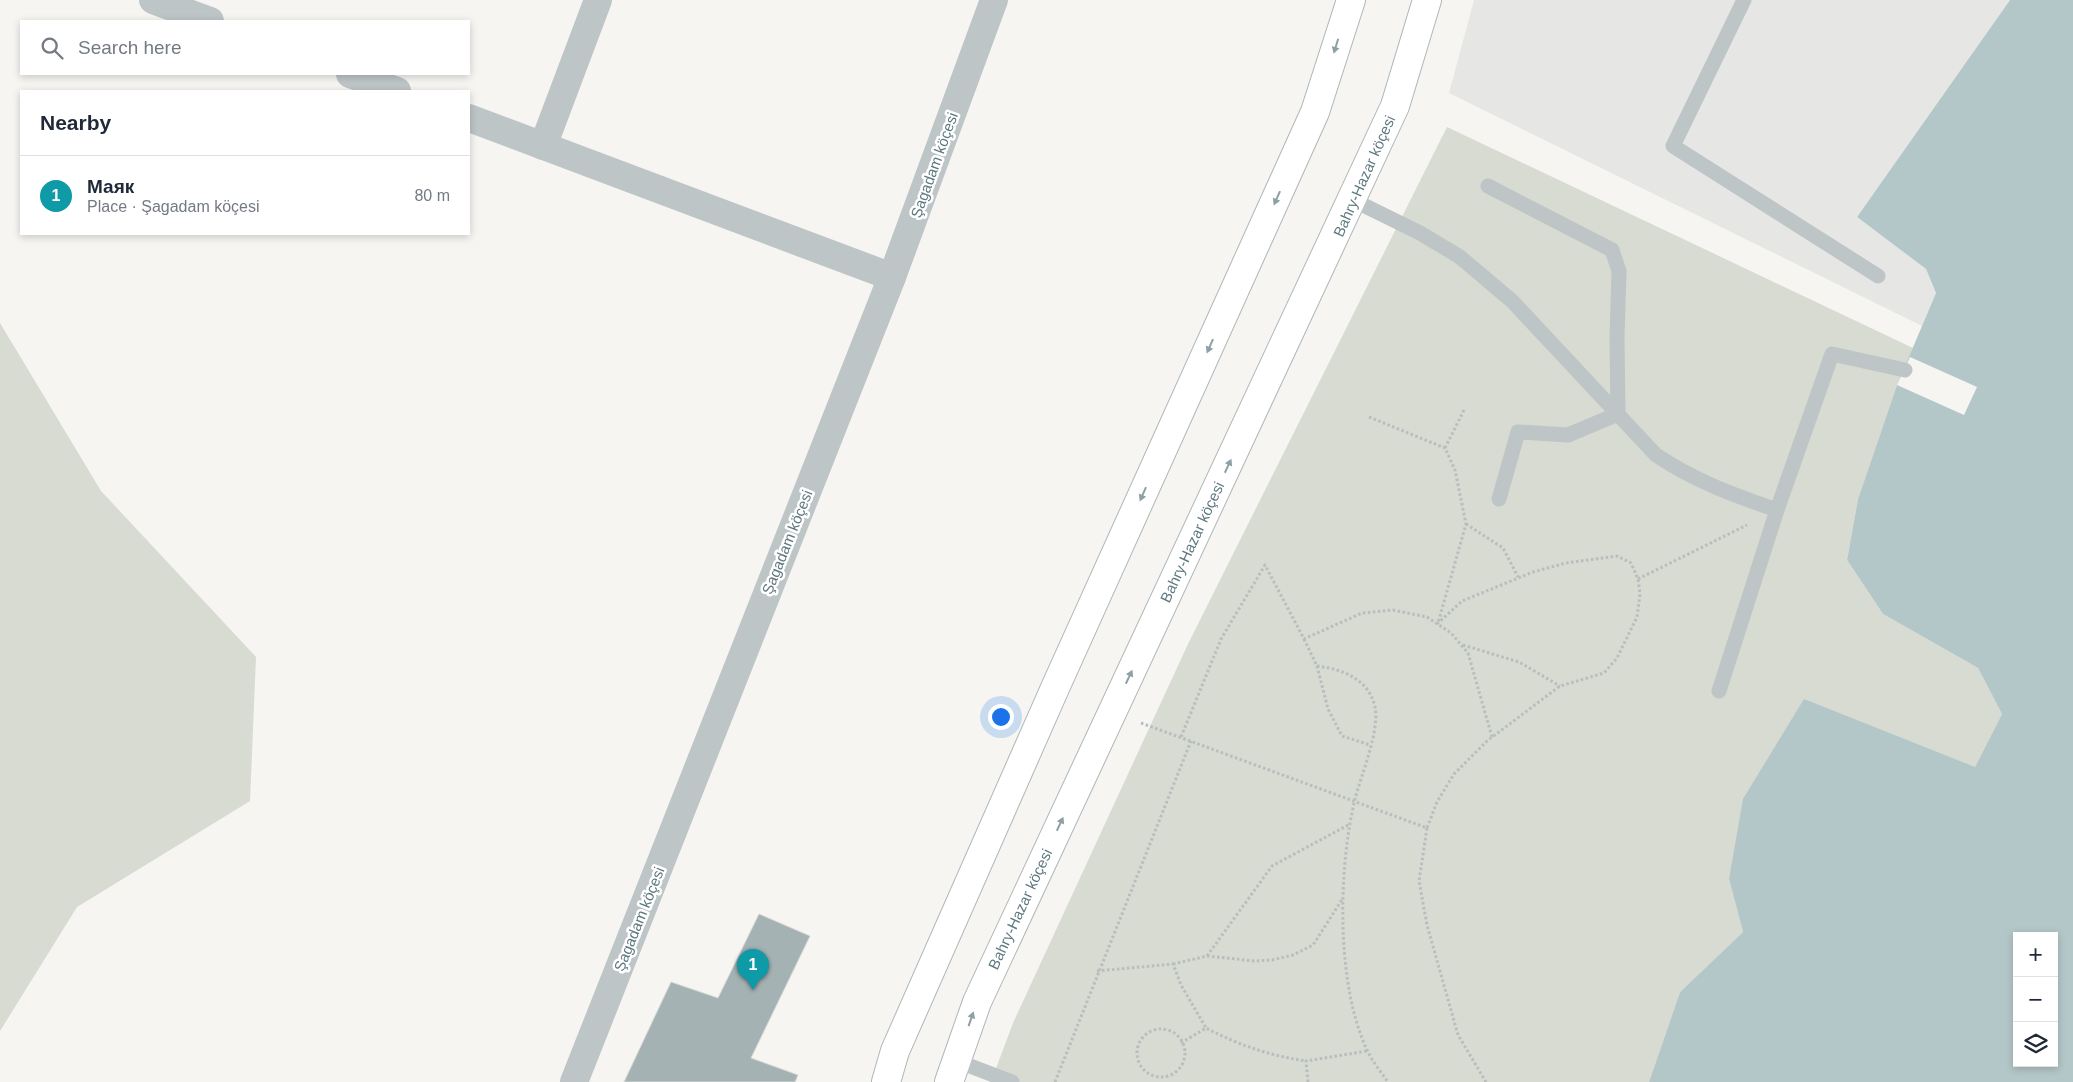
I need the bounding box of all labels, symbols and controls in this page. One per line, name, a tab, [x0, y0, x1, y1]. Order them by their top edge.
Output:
search box	[20, 20, 470, 75]
icon: search	[38, 34, 66, 62]
text: Search here	[78, 37, 182, 58]
one-way arrow	[1332, 39, 1339, 54]
street label: Şagadam köçesi	[907, 110, 961, 220]
text: Nearby	[40, 111, 111, 134]
street label: Bahry-Hazar köçesi	[1330, 113, 1398, 239]
text: Маяк	[87, 176, 134, 197]
text: 1	[52, 187, 60, 204]
text: 80 m	[414, 187, 450, 204]
one-way arrow	[1272, 191, 1280, 205]
text: Place · Şagadam köçesi	[87, 198, 260, 215]
one-way arrow	[1205, 339, 1213, 353]
one-way arrow	[1224, 459, 1232, 473]
street label: Bahry-Hazar köçesi	[1157, 479, 1227, 605]
street label: Şagadam köçesi	[758, 487, 816, 597]
one-way arrow	[1139, 487, 1147, 501]
one-way arrow	[1125, 670, 1133, 684]
your location	[988, 704, 1014, 730]
one-way arrow	[1057, 817, 1065, 831]
street label: Bahry-Hazar köçesi	[985, 846, 1055, 972]
street label: Şagadam köçesi	[610, 864, 668, 974]
map controls	[2013, 932, 2058, 1067]
button: +	[2013, 932, 2058, 977]
pin: 1	[737, 949, 769, 990]
button: −	[2013, 977, 2058, 1022]
one-way arrow	[968, 1012, 975, 1027]
button: layers	[2013, 1022, 2058, 1067]

